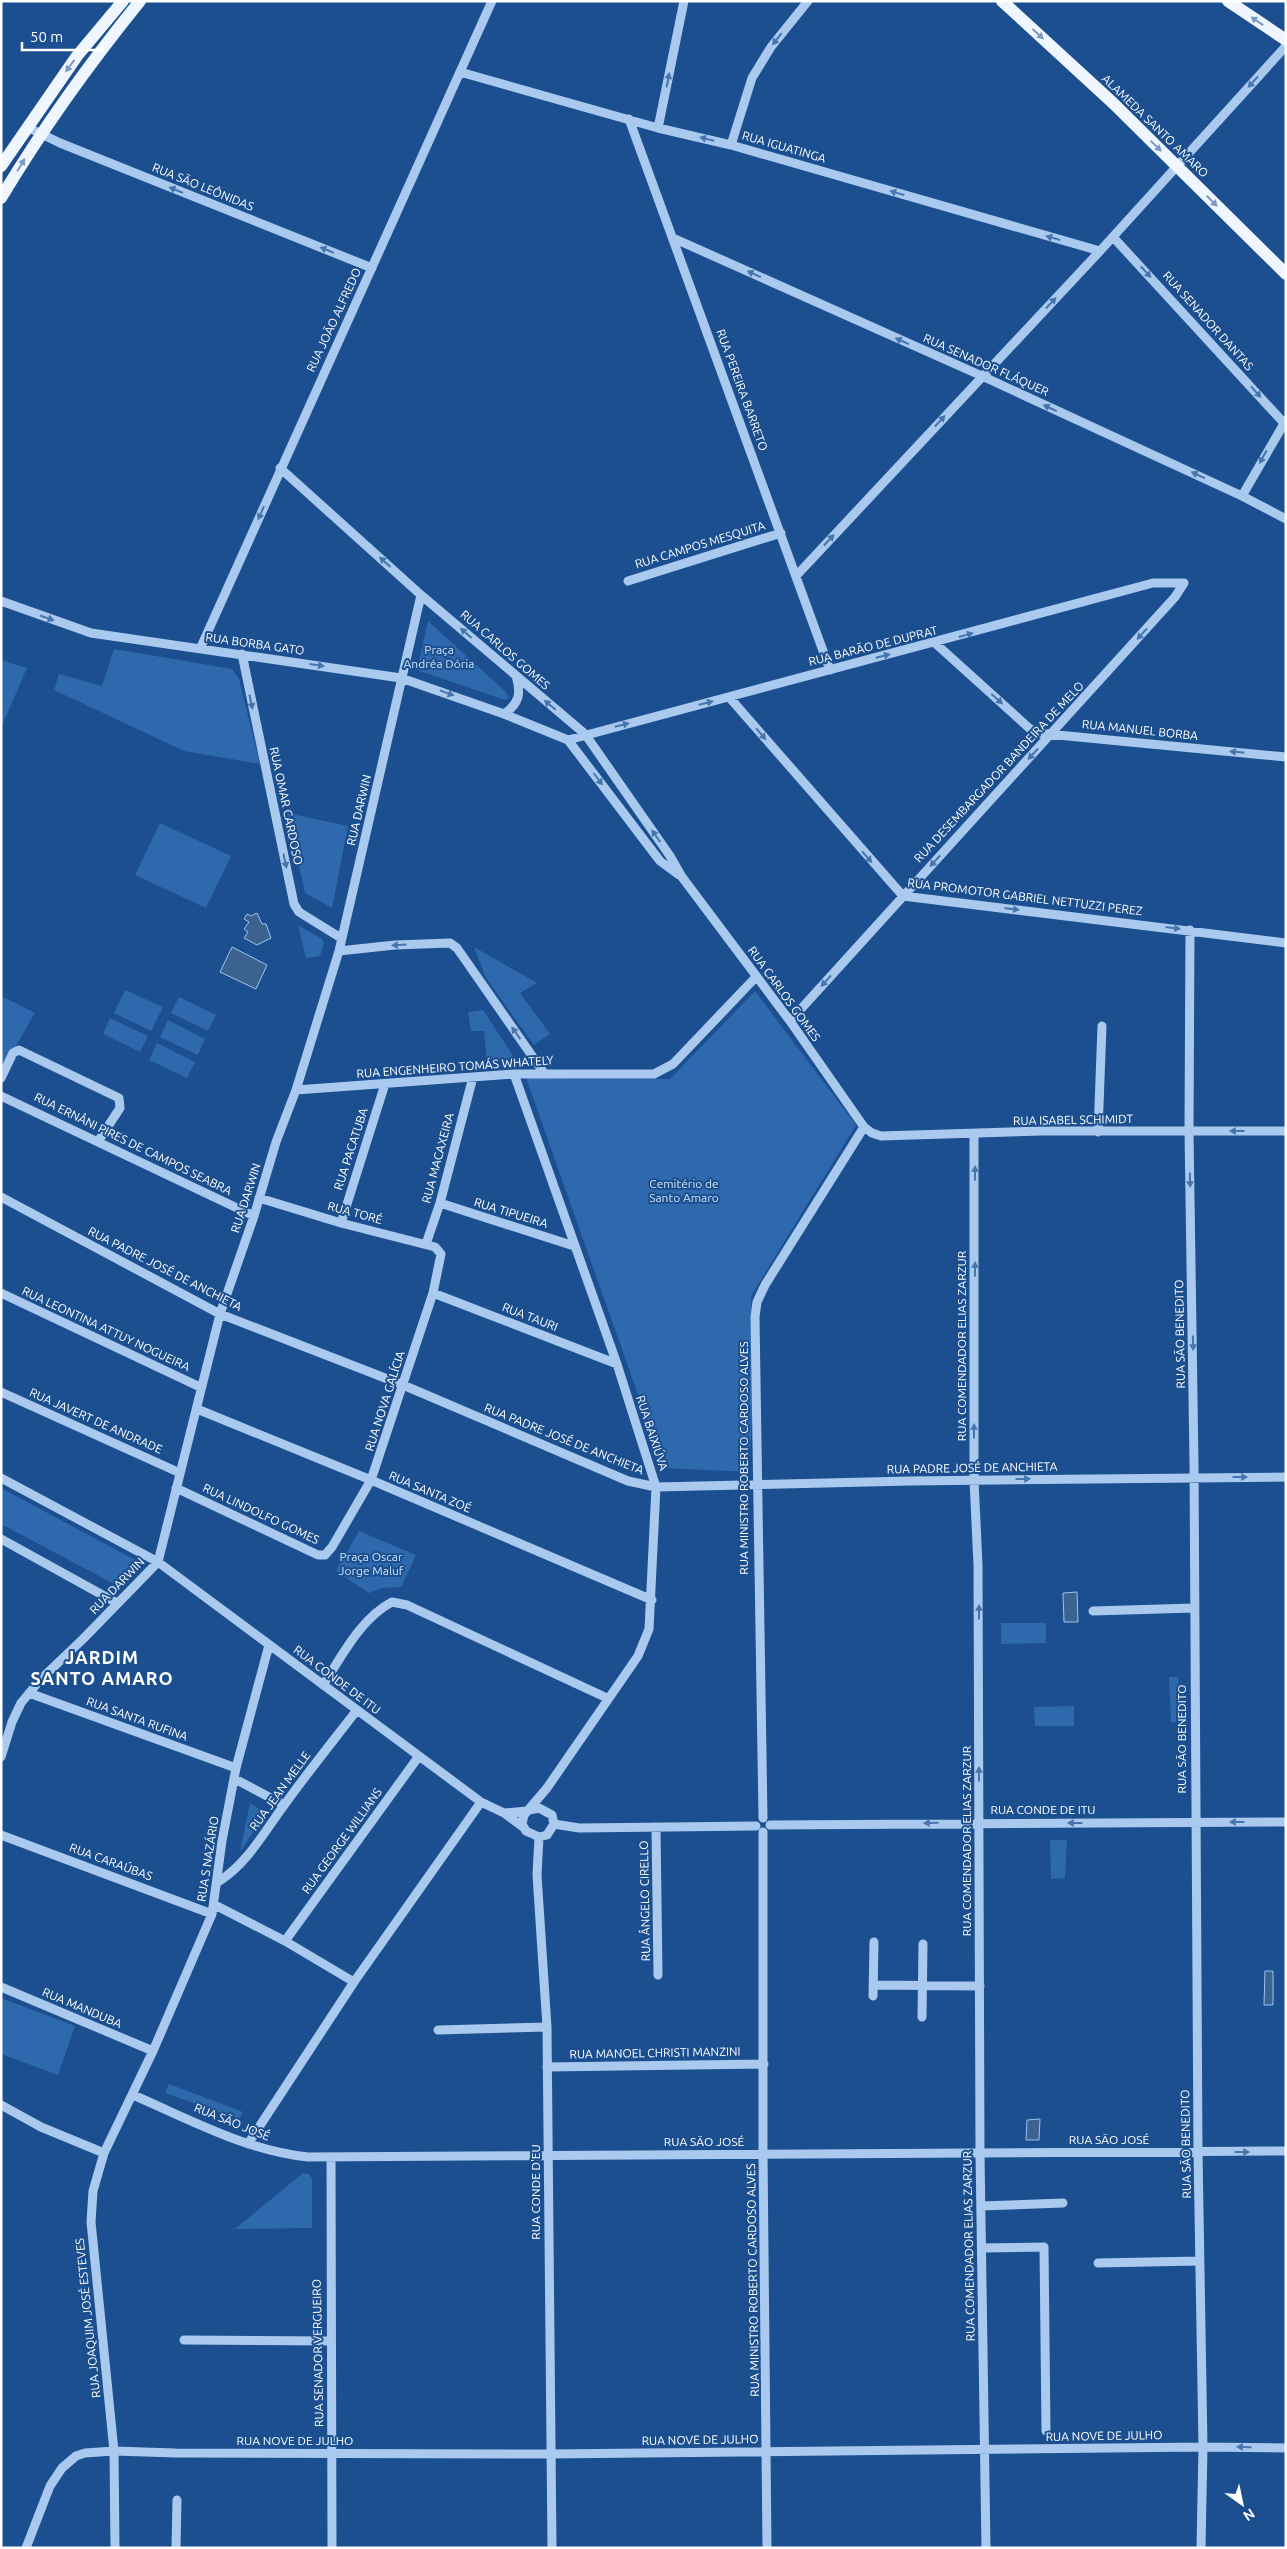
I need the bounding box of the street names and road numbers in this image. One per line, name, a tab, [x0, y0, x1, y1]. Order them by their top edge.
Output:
street label: ALAMEDA SANTO AMARO	[1100, 72, 1211, 180]
street label: RUA IGUATINGA	[741, 128, 828, 165]
street label: RUA SÃO LEÔNIDAS	[150, 160, 256, 213]
street label: RUA JOÃO ALFREDO	[304, 266, 363, 374]
street label: RUA SENADOR DANTAS	[1161, 269, 1256, 373]
street label: RUA PEREIRA BARRETO	[714, 327, 771, 453]
street label: RUA SENADOR FLÁQUER	[922, 331, 1051, 398]
street label: RUA CAMPOS MESQUITA	[633, 518, 767, 571]
street label: RUA CARLOS GOMES	[458, 607, 553, 692]
street label: RUA BARÃO DE DUPRAT	[807, 623, 939, 668]
street label: RUA BORBA GATO	[205, 630, 305, 657]
street label: RUA DESEMBARGADOR BANDEIRA DE MELO	[911, 679, 1086, 865]
street label: RUA MANUEL BORBA	[1081, 717, 1199, 742]
street label: RUA OMAR CARDOSO	[268, 746, 305, 866]
street label: RUA DARWIN	[344, 773, 373, 847]
street label: RUA PROMOTOR GABRIEL NETTUZZI PEREZ	[907, 876, 1144, 917]
street label: RUA CARLOS GOMES	[746, 944, 823, 1044]
street label: RUA ENGENHEIRO TOMÁS WHATELY	[356, 1053, 554, 1080]
street label: RUA ERNÂNI PIRES DE CAMPOS SEABRA	[32, 1090, 234, 1197]
street label: RUA PACATUBA	[331, 1106, 370, 1192]
street label: RUA MACAXEIRA	[419, 1111, 456, 1204]
street label: RUA ISABEL SCHIMIDT	[1013, 1112, 1133, 1127]
street label: RUA DARWIN	[228, 1161, 263, 1234]
street label: RUA TIPUEIRA	[473, 1195, 550, 1230]
street label: RUA TORÉ	[326, 1199, 384, 1226]
street label: RUA PADRE JOSÉ DE ANCHIETA	[86, 1224, 244, 1313]
street label: RUA COMENDADOR ELIAS ZARZUR	[955, 1250, 968, 1441]
street label: RUA SÃO BENEDITO	[1172, 1279, 1187, 1389]
street label: RUA LEONTINA ATTUY NOGUEIRA	[20, 1284, 192, 1373]
street label: RUA TAURI	[500, 1300, 560, 1333]
street label: RUA MINISTRO ROBERTO CARDOSO ALVES	[737, 1341, 750, 1575]
street label: RUA NOVA GALÍCIA	[362, 1349, 407, 1453]
street label: RUA JAVERT DE ANDRADE	[28, 1385, 165, 1456]
street label: RUA BAIXIÚVA	[634, 1394, 671, 1472]
street label: RUA PADRE JOSÉ DE ANCHIETA	[483, 1401, 646, 1477]
street label: RUA PADRE JOSÉ DE ANCHIETA	[887, 1460, 1058, 1475]
street label: RUA SANTA ZOÉ	[387, 1468, 474, 1515]
street label: RUA LINDOLFO GOMES	[201, 1481, 321, 1546]
street label: RUA DARWIN	[87, 1555, 147, 1616]
street label: RUA CONDE DE ITU	[291, 1643, 383, 1716]
street label: RUA SÃO BENEDITO	[1175, 1684, 1188, 1794]
street label: RUA SANTA RUFINA	[85, 1694, 190, 1743]
street label: RUA COMENDADOR ELIAS ZARZUR	[960, 1745, 973, 1936]
street label: RUA JEAN MELLE	[247, 1749, 313, 1833]
street label: RUA GEORGE WILLIANS	[299, 1786, 384, 1896]
street label: RUA CONDE DE ITU	[990, 1803, 1096, 1816]
street label: RUA S NAZÁRIO	[194, 1815, 221, 1903]
street label: RUA CARAÚBAS	[68, 1840, 154, 1883]
street label: RUA ÂNGELO CIRELLO	[637, 1840, 652, 1962]
street label: RUA MANDUBA	[40, 1985, 124, 2030]
street label: RUA MANOEL CHRISTI MANZINI	[569, 2045, 741, 2060]
street label: RUA SÃO BENEDITO	[1178, 2089, 1193, 2199]
street label: RUA SÃO JOSÉ	[192, 2100, 272, 2143]
street label: RUA SÃO JOSÉ	[1069, 2133, 1149, 2146]
street label: RUA SÃO JOSÉ	[664, 2135, 744, 2148]
street label: RUA CONDE D'EU	[529, 2144, 542, 2240]
street label: RUA COMENDADOR ELIAS ZARZUR	[960, 2150, 977, 2341]
street label: RUA MINISTRO ROBERTO CARDOSO ALVES	[744, 2163, 761, 2397]
street label: RUA JOAQUIM JOSÉ ESTEVES	[73, 2237, 102, 2399]
street label: RUA SENADOR VERGUEIRO	[310, 2279, 325, 2427]
street label: RUA NOVE DE JULHO	[1045, 2428, 1163, 2443]
street label: RUA NOVE DE JULHO	[641, 2432, 759, 2447]
street label: RUA NOVE DE JULHO	[237, 2434, 353, 2447]

